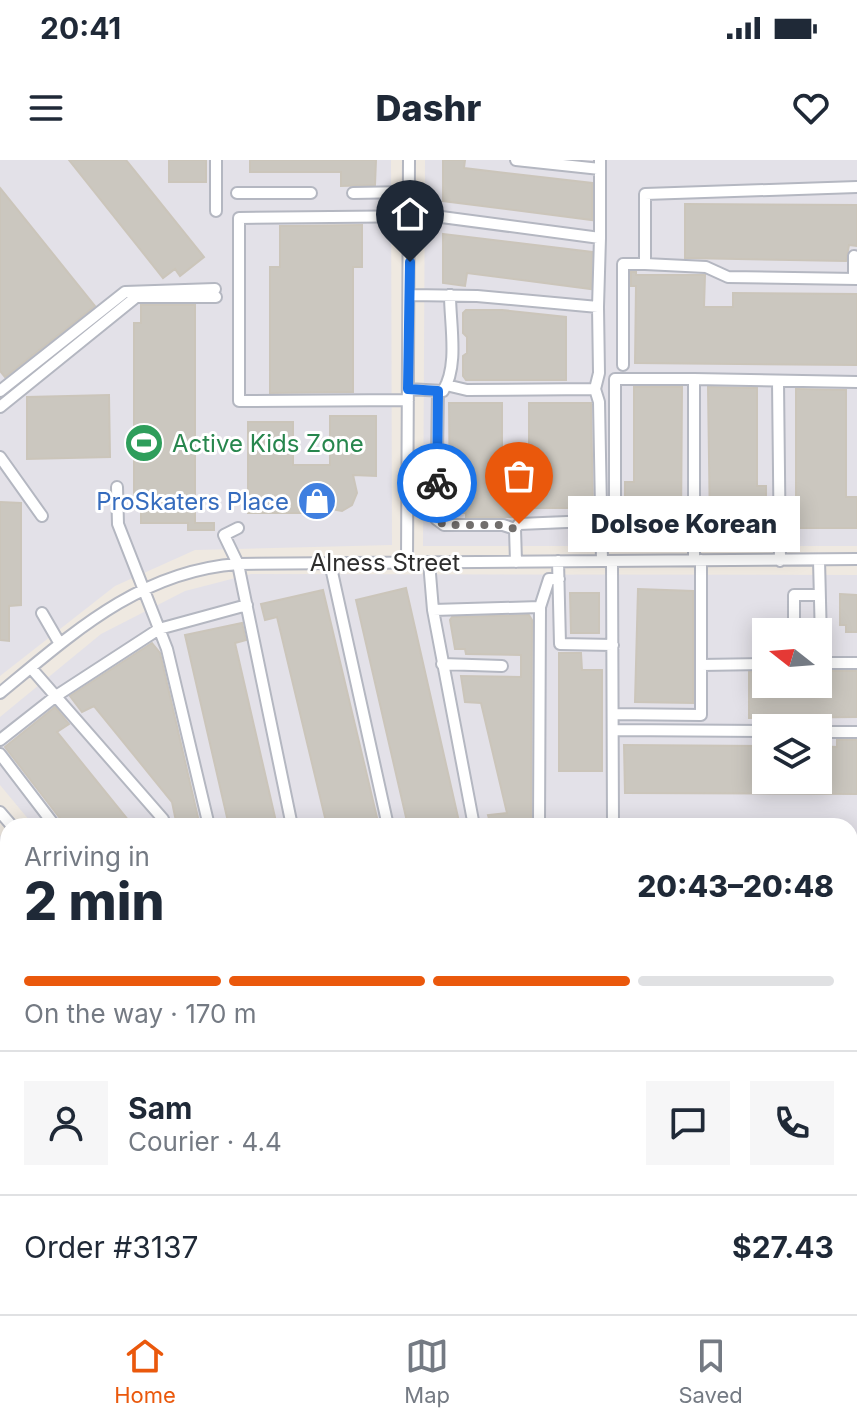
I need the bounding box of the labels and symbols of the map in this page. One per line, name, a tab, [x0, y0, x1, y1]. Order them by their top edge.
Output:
pin	[376, 180, 444, 262]
sports icon: Active Kids Zone	[123, 422, 165, 464]
place label: Active Kids Zone	[172, 429, 364, 458]
pin	[485, 442, 553, 524]
courier	[397, 443, 477, 523]
shop icon: ProSkaters Place	[296, 480, 338, 522]
place label: ProSkaters Place	[96, 487, 289, 516]
callout: Dolsoe Korean	[567, 496, 799, 552]
street label: Alness Street	[310, 548, 460, 577]
north arrow	[752, 618, 832, 698]

